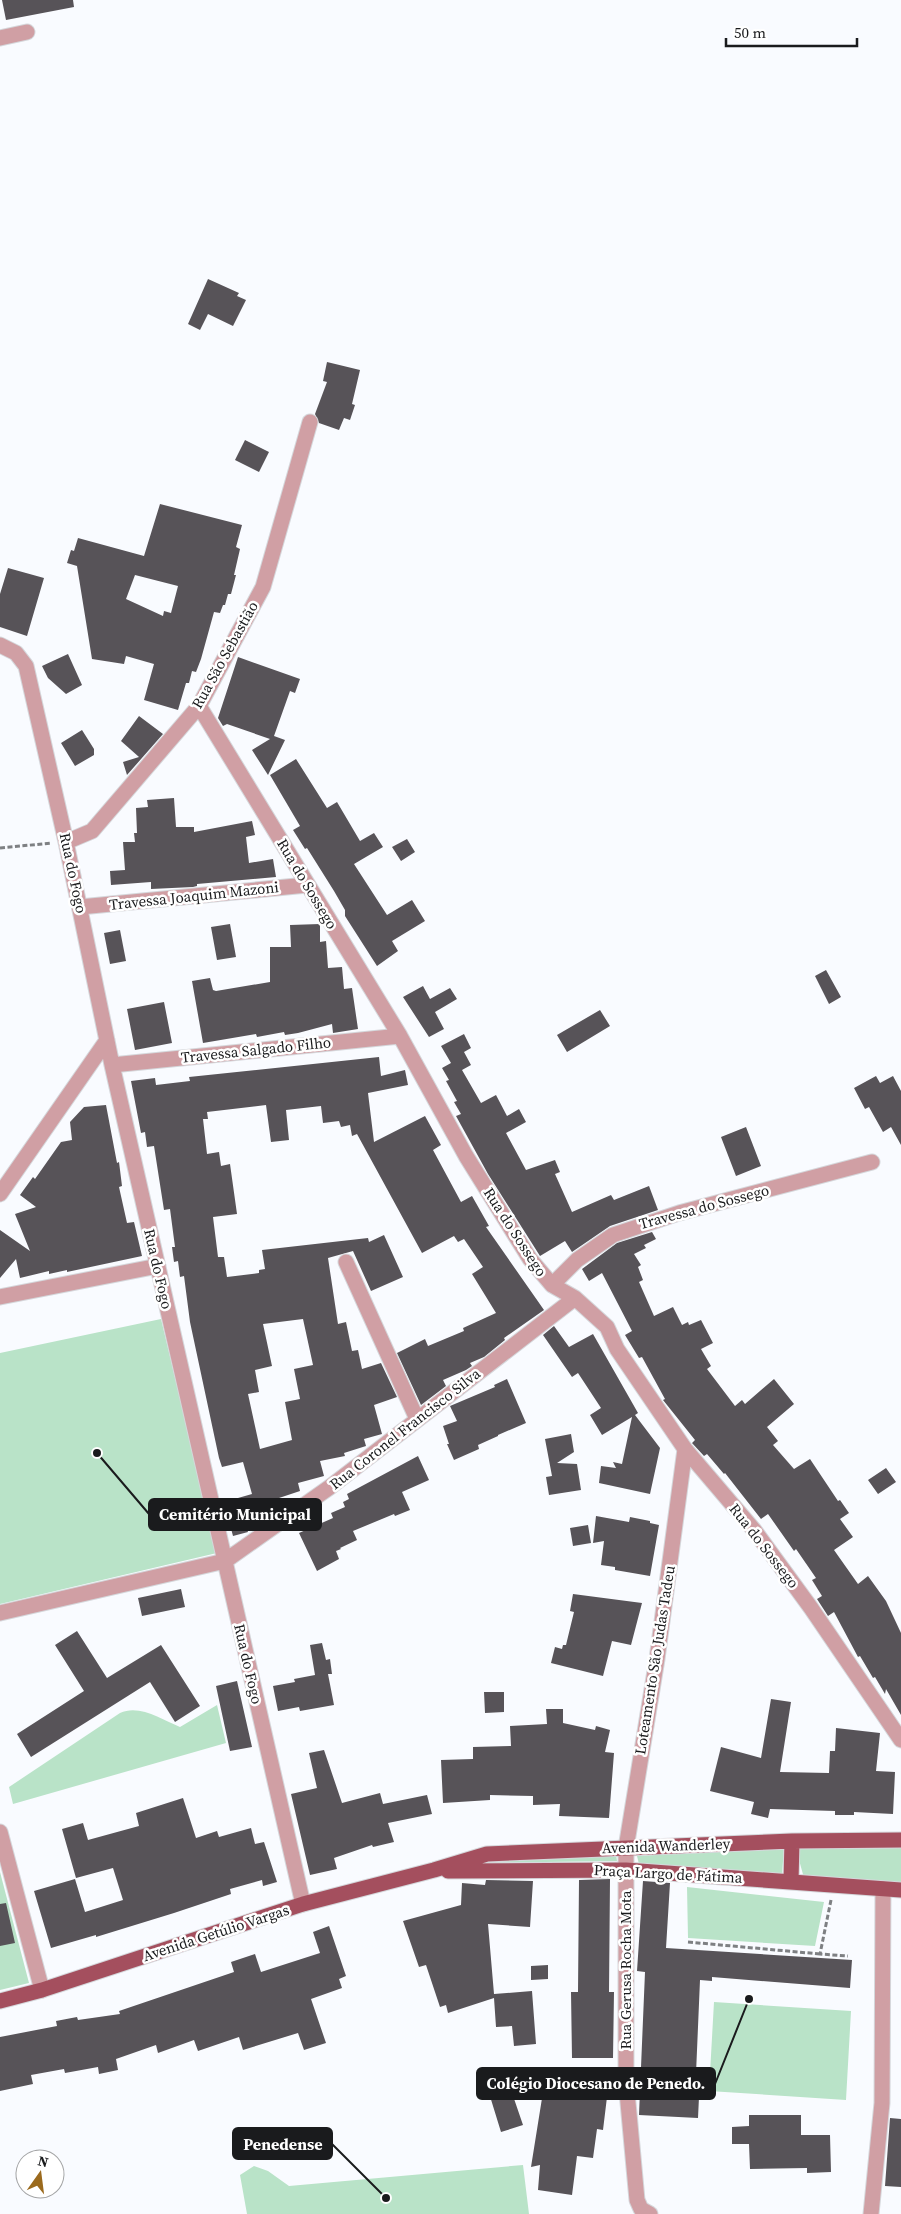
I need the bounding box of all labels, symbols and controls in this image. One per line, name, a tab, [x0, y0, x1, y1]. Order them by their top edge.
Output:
scale bar	[726, 15, 857, 47]
text: 50 m	[734, 22, 766, 43]
street label: Rua São Sebastião	[186, 597, 263, 712]
street label: Rua do Fogo	[55, 831, 92, 915]
street label: Rua do Sossego	[272, 835, 343, 933]
street label: Travessa Joaquim Mazoni	[108, 876, 280, 915]
street label: Travessa Salgado Filho	[180, 1031, 332, 1068]
street label: Travessa do Sossego	[636, 1179, 771, 1234]
street label: Rua do Sossego	[479, 1183, 552, 1280]
street label: Rua do Fogo	[139, 1227, 178, 1311]
street label: Rua Coronel Francisco Silva	[325, 1363, 485, 1494]
callout: Cemitério Municipal	[149, 1499, 321, 1530]
street label: Rua do Sossego	[725, 1499, 804, 1592]
text: Cemitério Municipal	[159, 1503, 311, 1525]
street label: Loteamento São Judas Tadeu	[629, 1564, 680, 1756]
street label: Rua do Fogo	[229, 1622, 268, 1706]
street label: Avenida Wanderley	[601, 1833, 731, 1858]
street label: Praça Largo de Fátima	[593, 1859, 743, 1888]
street label: Rua Gerusa Rocha Mota	[615, 1890, 636, 2050]
street label: Avenida Getúlio Vargas	[140, 1899, 292, 1966]
callout: Colégio Diocesano de Penedo.	[477, 2068, 715, 2099]
text: Colégio Diocesano de Penedo.	[487, 2072, 705, 2094]
callout: Penedense	[233, 2128, 332, 2159]
text: Penedense	[243, 2133, 323, 2155]
north arrow	[15, 2149, 65, 2199]
text: N	[36, 2150, 51, 2172]

